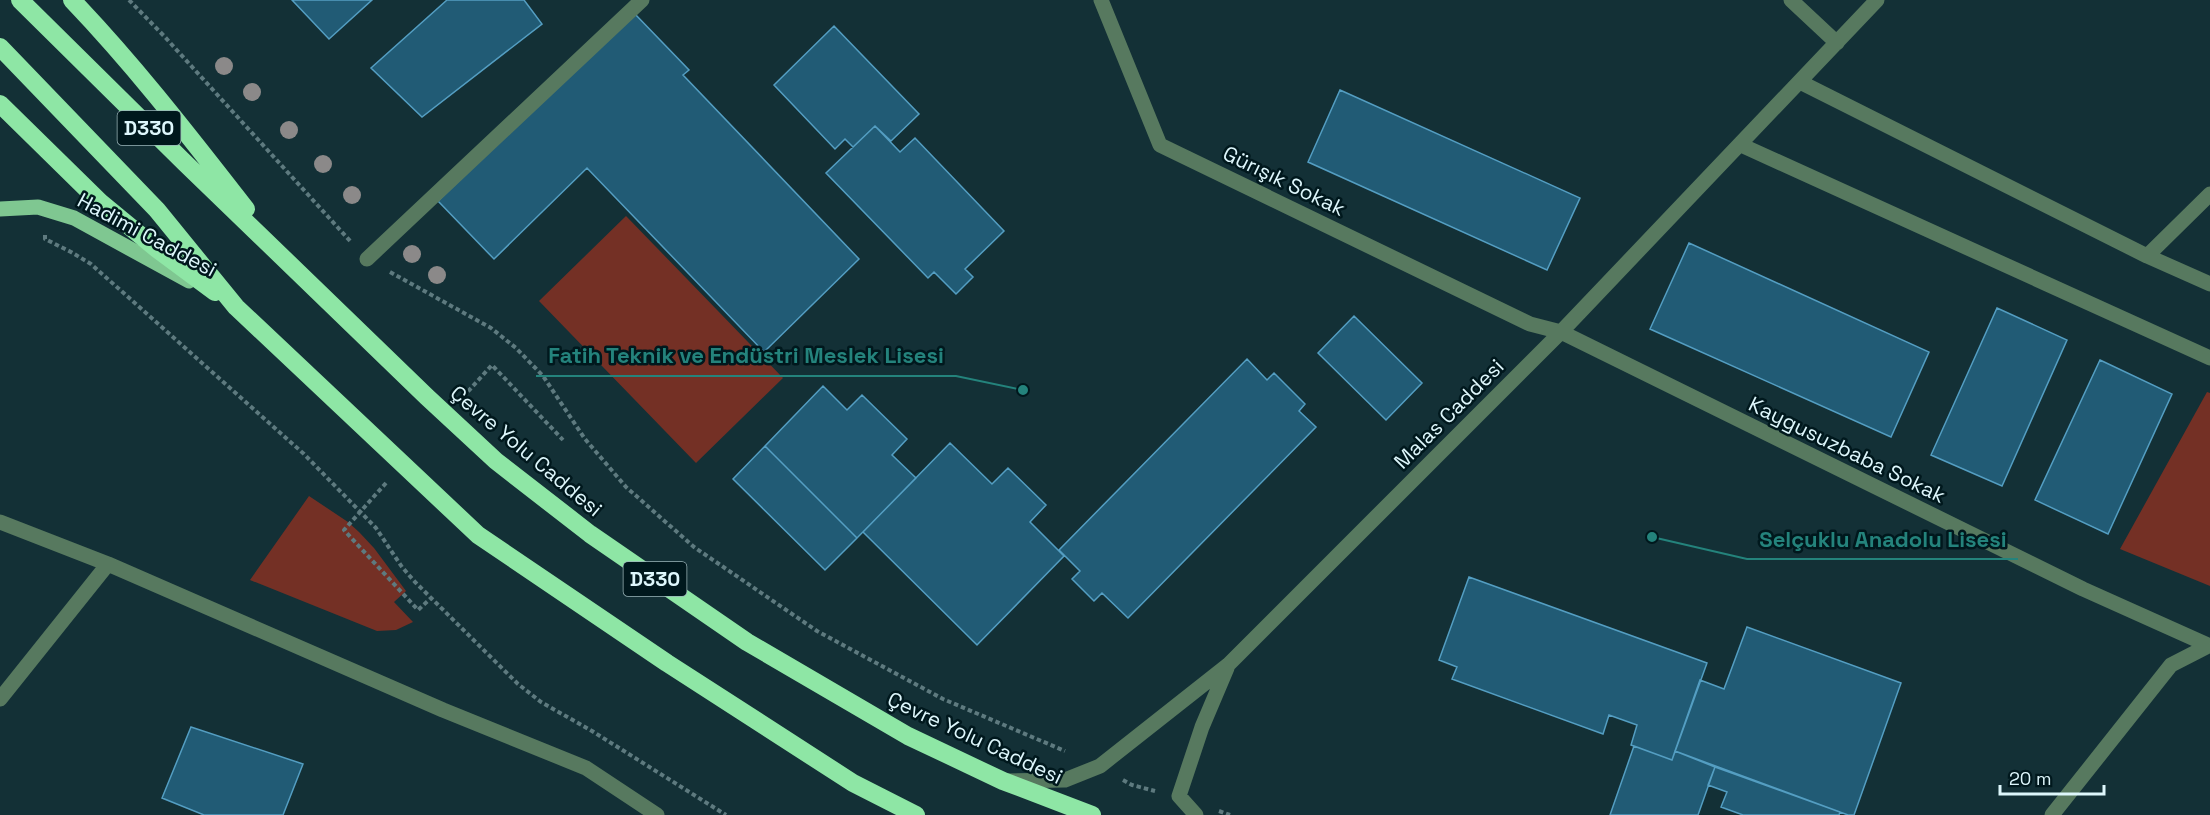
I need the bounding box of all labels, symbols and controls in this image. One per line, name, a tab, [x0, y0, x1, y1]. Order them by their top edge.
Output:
road number: D330	[118, 111, 180, 145]
street label: Gürışık Sokak	[1219, 139, 1350, 222]
street label: Hadimi Caddesi	[73, 187, 221, 283]
callout: Fatih Teknik ve Endüstri Meslek Lisesi	[536, 336, 956, 376]
text: Fatih Teknik ve Endüstri Meslek Lisesi	[548, 341, 944, 369]
street label: Malas Caddesi	[1388, 353, 1509, 474]
street label: Çevre Yolu Caddesi	[445, 379, 608, 522]
street label: Kaygusuzbaba Sokak	[1744, 390, 1950, 509]
callout: Selçuklu Anadolu Lisesi	[1747, 519, 2018, 559]
text: Selçuklu Anadolu Lisesi	[1759, 525, 2007, 553]
road number: D330	[624, 562, 686, 596]
street label: Çevre Yolu Caddesi	[883, 685, 1067, 790]
scale bar	[2000, 758, 2104, 796]
text: 20 m	[2009, 767, 2052, 790]

